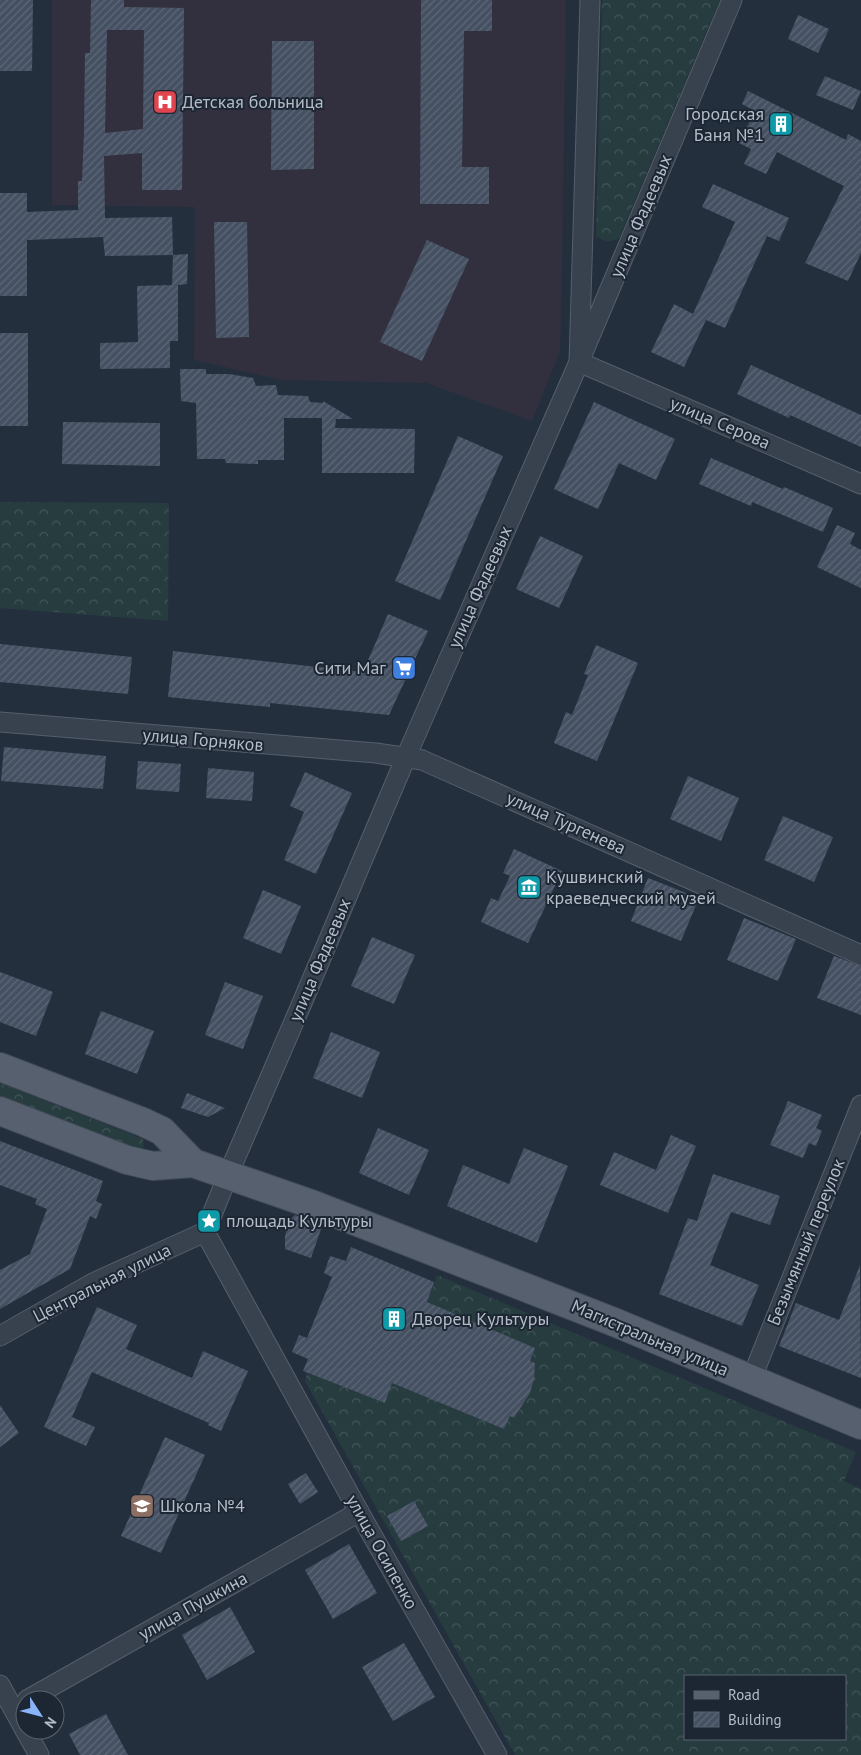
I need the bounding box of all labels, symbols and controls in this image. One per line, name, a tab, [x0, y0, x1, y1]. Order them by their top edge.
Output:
hospital icon: Детская больница	[152, 89, 178, 115]
place label: Детская больница	[182, 90, 324, 113]
place label: Городская Баня №1	[685, 102, 764, 146]
building icon: Городская Баня №1	[768, 111, 794, 137]
street label: улица Фадеевых	[604, 151, 677, 281]
street label: улица Серова	[667, 391, 774, 454]
street label: улица Фадеевых	[442, 522, 517, 652]
supermarket icon: Сити Маг	[391, 655, 417, 681]
place label: Сити Маг	[314, 656, 386, 679]
street label: улица Горняков	[142, 723, 264, 756]
street label: улица Тургенева	[503, 786, 629, 859]
place label: Кушвинский краеведческий музей	[546, 865, 716, 909]
museum icon: Кушвинский краеведческий музей	[516, 874, 542, 900]
street label: улица Фадеевых	[283, 895, 356, 1025]
street label: Безымянный переулок	[762, 1155, 850, 1329]
place icon: площадь Культуры	[196, 1208, 222, 1234]
place label: площадь Культуры	[226, 1209, 372, 1232]
street label: Центральная улица	[29, 1238, 175, 1327]
street label: Магистральная улица	[568, 1294, 732, 1381]
building icon: Дворец Культуры	[381, 1306, 407, 1332]
place label: Дворец Культуры	[412, 1307, 549, 1330]
street label: улица Осипенко	[341, 1490, 423, 1613]
school or university icon: Школа №4	[129, 1493, 155, 1519]
place label: Школа №4	[160, 1494, 245, 1517]
street label: улица Пушкина	[134, 1566, 251, 1645]
legend	[684, 1675, 846, 1740]
text: Road	[728, 1685, 760, 1704]
north arrow	[15, 1690, 65, 1740]
text: Building	[728, 1710, 782, 1729]
text: N	[41, 1714, 61, 1732]

